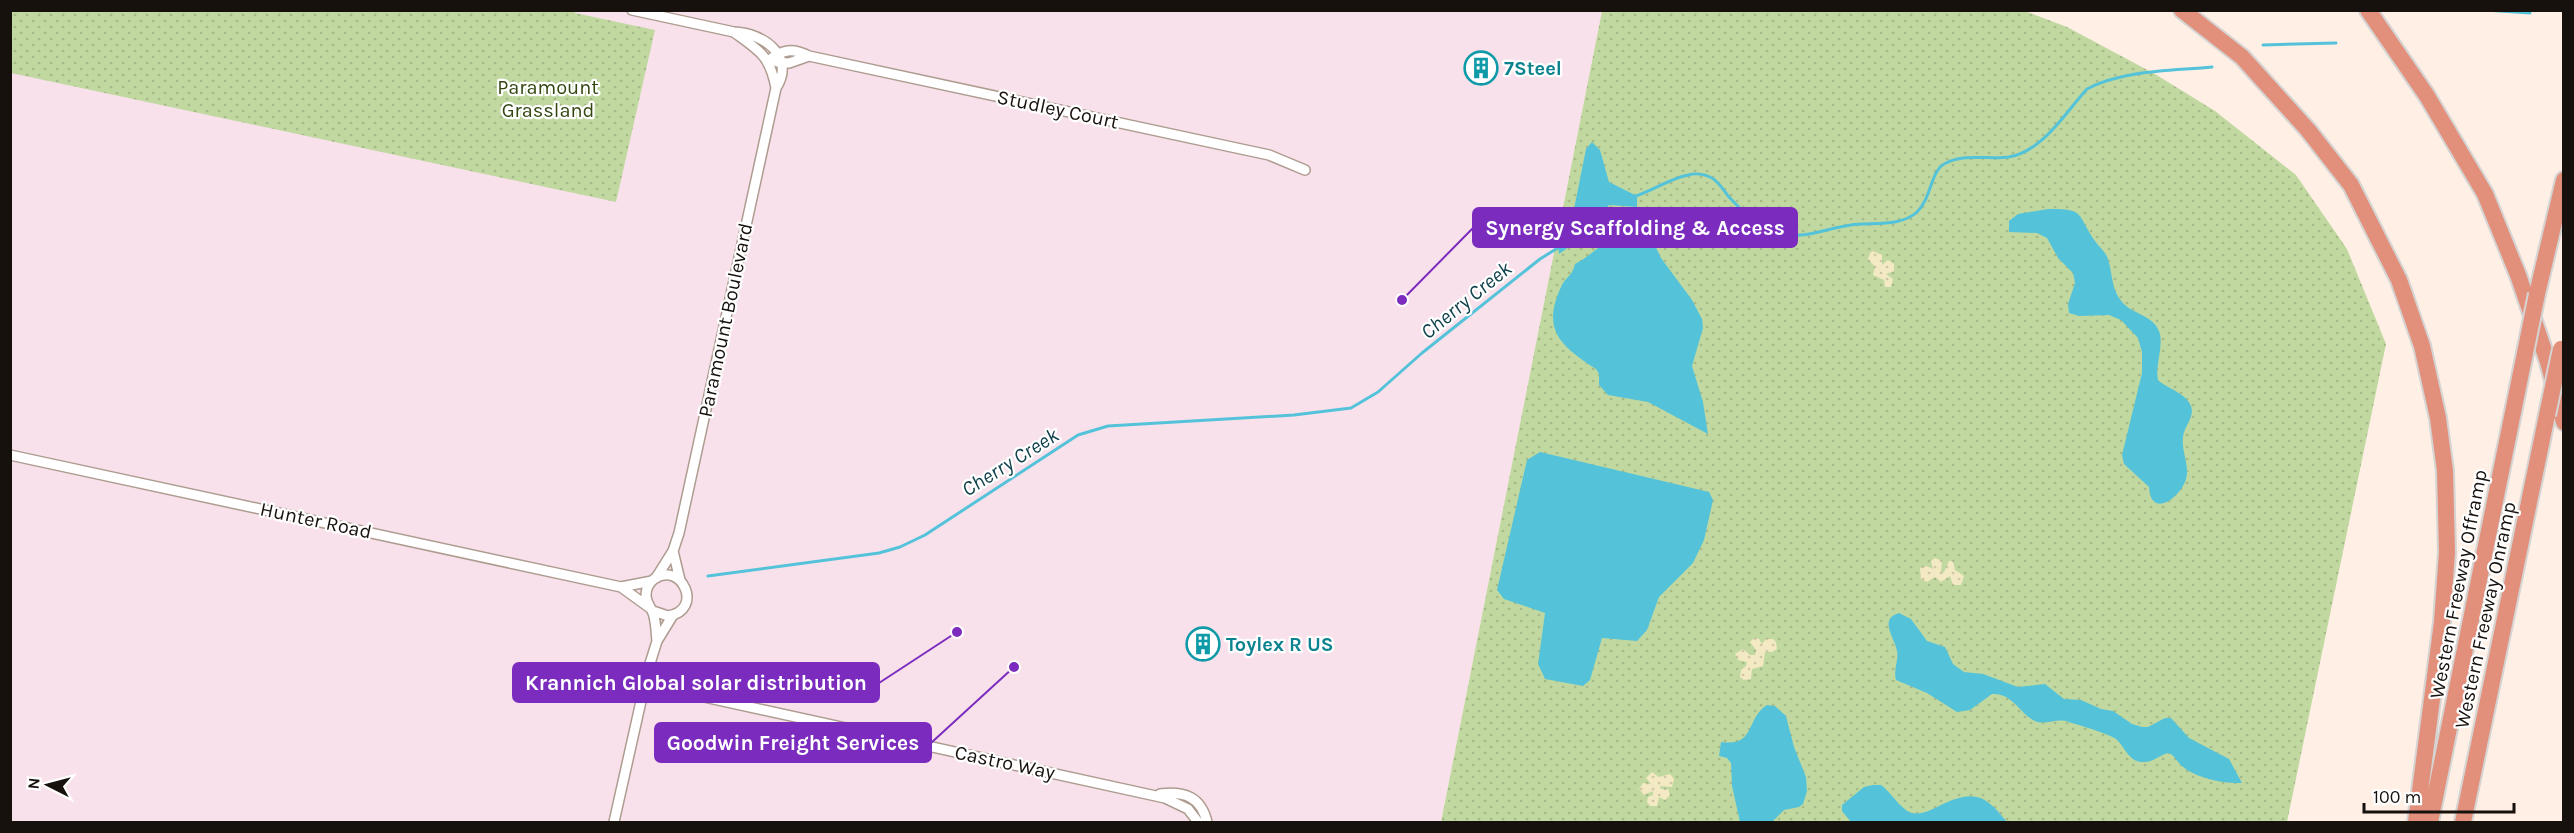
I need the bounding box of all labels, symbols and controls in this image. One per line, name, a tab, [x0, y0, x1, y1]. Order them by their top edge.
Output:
building icon: 7Steel	[1463, 50, 1499, 86]
place label: 7Steel	[1504, 57, 1562, 80]
park label: Paramount Grassland	[497, 76, 599, 122]
street label: Studley Court	[995, 85, 1121, 134]
callout: Synergy Scaffolding & Access	[1473, 208, 1797, 247]
text: Synergy Scaffolding & Access	[1485, 216, 1785, 240]
street label: Paramount Boulevard	[694, 221, 757, 419]
water label: Cherry Creek	[1416, 256, 1516, 344]
water label: Cherry Creek	[957, 423, 1063, 501]
street label: Western Freeway Offramp	[2425, 468, 2492, 701]
street label: Hunter Road	[258, 497, 374, 544]
street label: Western Freeway Onramp	[2450, 500, 2521, 731]
building icon: Toylex R US	[1185, 626, 1221, 662]
place label: Toylex R US	[1226, 633, 1334, 656]
callout: Krannich Global solar distribution	[513, 663, 879, 702]
text: Krannich Global solar distribution	[525, 671, 867, 695]
callout: Goodwin Freight Services	[655, 723, 931, 762]
text: Goodwin Freight Services	[667, 731, 919, 755]
street label: Castro Way	[953, 741, 1057, 784]
north arrow	[18, 755, 78, 815]
scale bar	[2364, 776, 2514, 814]
text: N	[24, 777, 44, 790]
text: 100 m	[2373, 786, 2421, 808]

